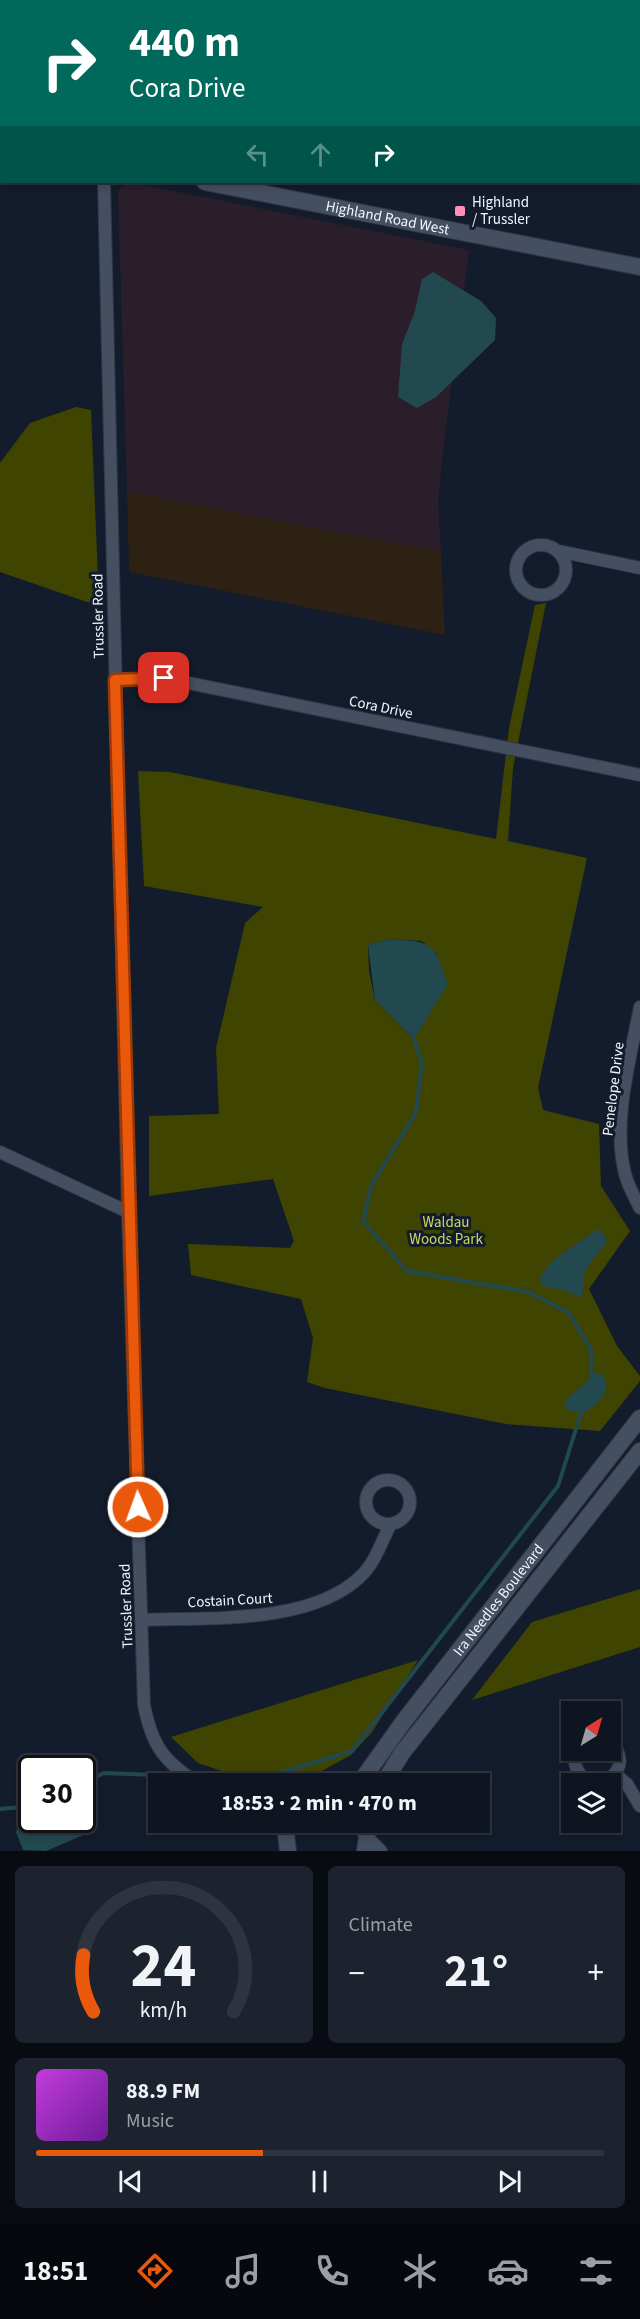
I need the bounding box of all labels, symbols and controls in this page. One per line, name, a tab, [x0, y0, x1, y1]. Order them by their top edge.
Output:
text: 440 m	[129, 13, 240, 73]
icon: right	[30, 24, 108, 102]
text: Cora Drive	[129, 69, 245, 108]
icon: left	[241, 138, 274, 171]
icon: ahead	[304, 138, 337, 171]
icon: right	[367, 138, 400, 171]
place label: Highland / Trussler	[472, 192, 531, 230]
street label: Highland Road West	[324, 196, 451, 241]
marker: Highland / Trussler	[453, 204, 467, 218]
street label: Trussler Road	[87, 573, 110, 659]
pin	[138, 652, 189, 703]
icon: arrive	[147, 661, 180, 694]
street label: Cora Drive	[347, 691, 415, 724]
street label: Penelope Drive	[597, 1041, 630, 1137]
park label: Waldau Woods Park	[409, 1212, 483, 1250]
position arrow	[106, 1475, 170, 1539]
street label: Ira Needles Boulevard	[448, 1540, 549, 1661]
street label: Trussler Road	[115, 1563, 138, 1649]
street label: Costain Court	[187, 1588, 273, 1613]
north arrow	[561, 1701, 621, 1761]
map controls	[561, 1701, 621, 1833]
speed limit sign: 30	[18, 1755, 96, 1833]
button: layers	[561, 1773, 621, 1833]
text: 18:53 · 2 min · 470 m	[221, 1787, 417, 1819]
text: Climate	[349, 1911, 413, 1939]
text: 24	[131, 1922, 197, 2011]
text: 21°	[444, 1940, 508, 2004]
text: −	[349, 1950, 365, 1997]
text: +	[588, 1950, 604, 1997]
text: km/h	[140, 1995, 188, 2026]
text: 88.9 FM	[126, 2075, 200, 2107]
text: Music	[126, 2107, 174, 2135]
icon: previous	[114, 2165, 147, 2198]
icon: pause	[303, 2165, 336, 2198]
icon: next	[493, 2165, 526, 2198]
icon: directions	[134, 2250, 176, 2292]
icon: music	[222, 2250, 264, 2292]
icon: phone	[311, 2250, 353, 2292]
icon: climate	[399, 2250, 441, 2292]
icon: car	[487, 2250, 529, 2292]
icon: filters	[575, 2250, 617, 2292]
text: 18:51	[23, 2252, 88, 2291]

